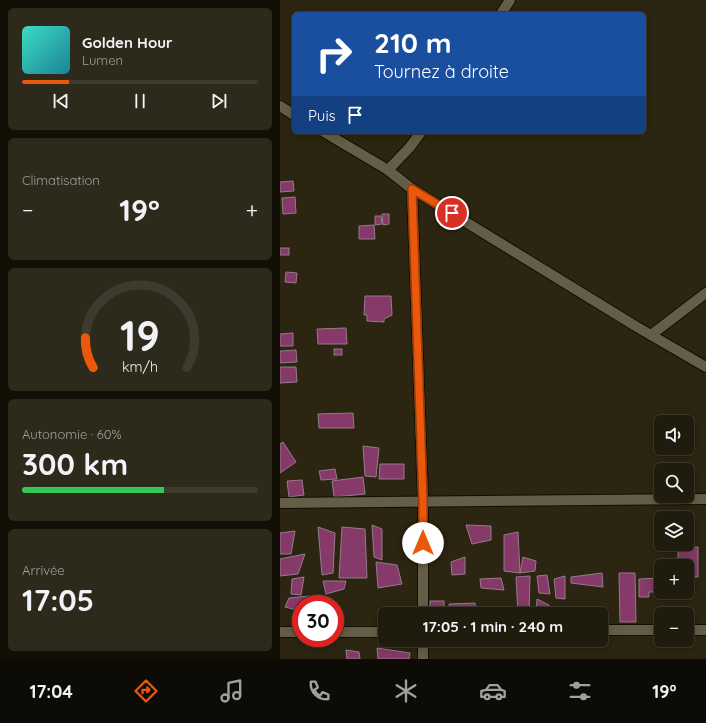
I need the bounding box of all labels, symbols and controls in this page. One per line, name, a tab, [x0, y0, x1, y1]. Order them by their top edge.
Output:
text: 210 m	[374, 25, 452, 60]
icon: right	[308, 28, 360, 80]
text: Golden Hour	[82, 33, 173, 52]
text: Lumen	[82, 52, 123, 68]
text: Tournez à droite	[374, 60, 509, 83]
icon: previous	[50, 90, 72, 112]
icon: pause	[129, 90, 151, 112]
icon: next	[208, 90, 230, 112]
icon: arrive	[344, 104, 366, 126]
text: Puis	[308, 106, 336, 125]
text: Climatisation	[22, 172, 100, 188]
text: 19°	[119, 191, 160, 229]
text: −	[22, 196, 33, 224]
text: +	[246, 196, 258, 224]
pin	[435, 196, 469, 230]
icon: arrive	[441, 202, 463, 224]
text: 19	[120, 308, 160, 360]
text: km/h	[122, 357, 158, 375]
map controls	[654, 415, 694, 647]
button: sound	[654, 415, 694, 455]
text: Autonomie · 60%	[22, 426, 122, 442]
text: 300 km	[22, 445, 128, 483]
button: search	[654, 463, 694, 503]
button: layers	[654, 511, 694, 551]
position arrow	[402, 522, 444, 564]
button: +	[654, 559, 694, 599]
text: Arrivée	[22, 562, 65, 578]
text: 17:05	[22, 581, 94, 619]
speed limit sign: 30	[292, 595, 344, 647]
button: −	[654, 607, 694, 647]
text: 17:05 · 1 min · 240 m	[423, 617, 563, 636]
icon: directions	[132, 677, 160, 705]
icon: music	[218, 677, 246, 705]
icon: phone	[305, 677, 333, 705]
icon: climate	[392, 677, 420, 705]
icon: car	[479, 677, 507, 705]
icon: filters	[566, 677, 594, 705]
text: 17:04	[29, 680, 73, 703]
text: 19°	[652, 680, 677, 703]

